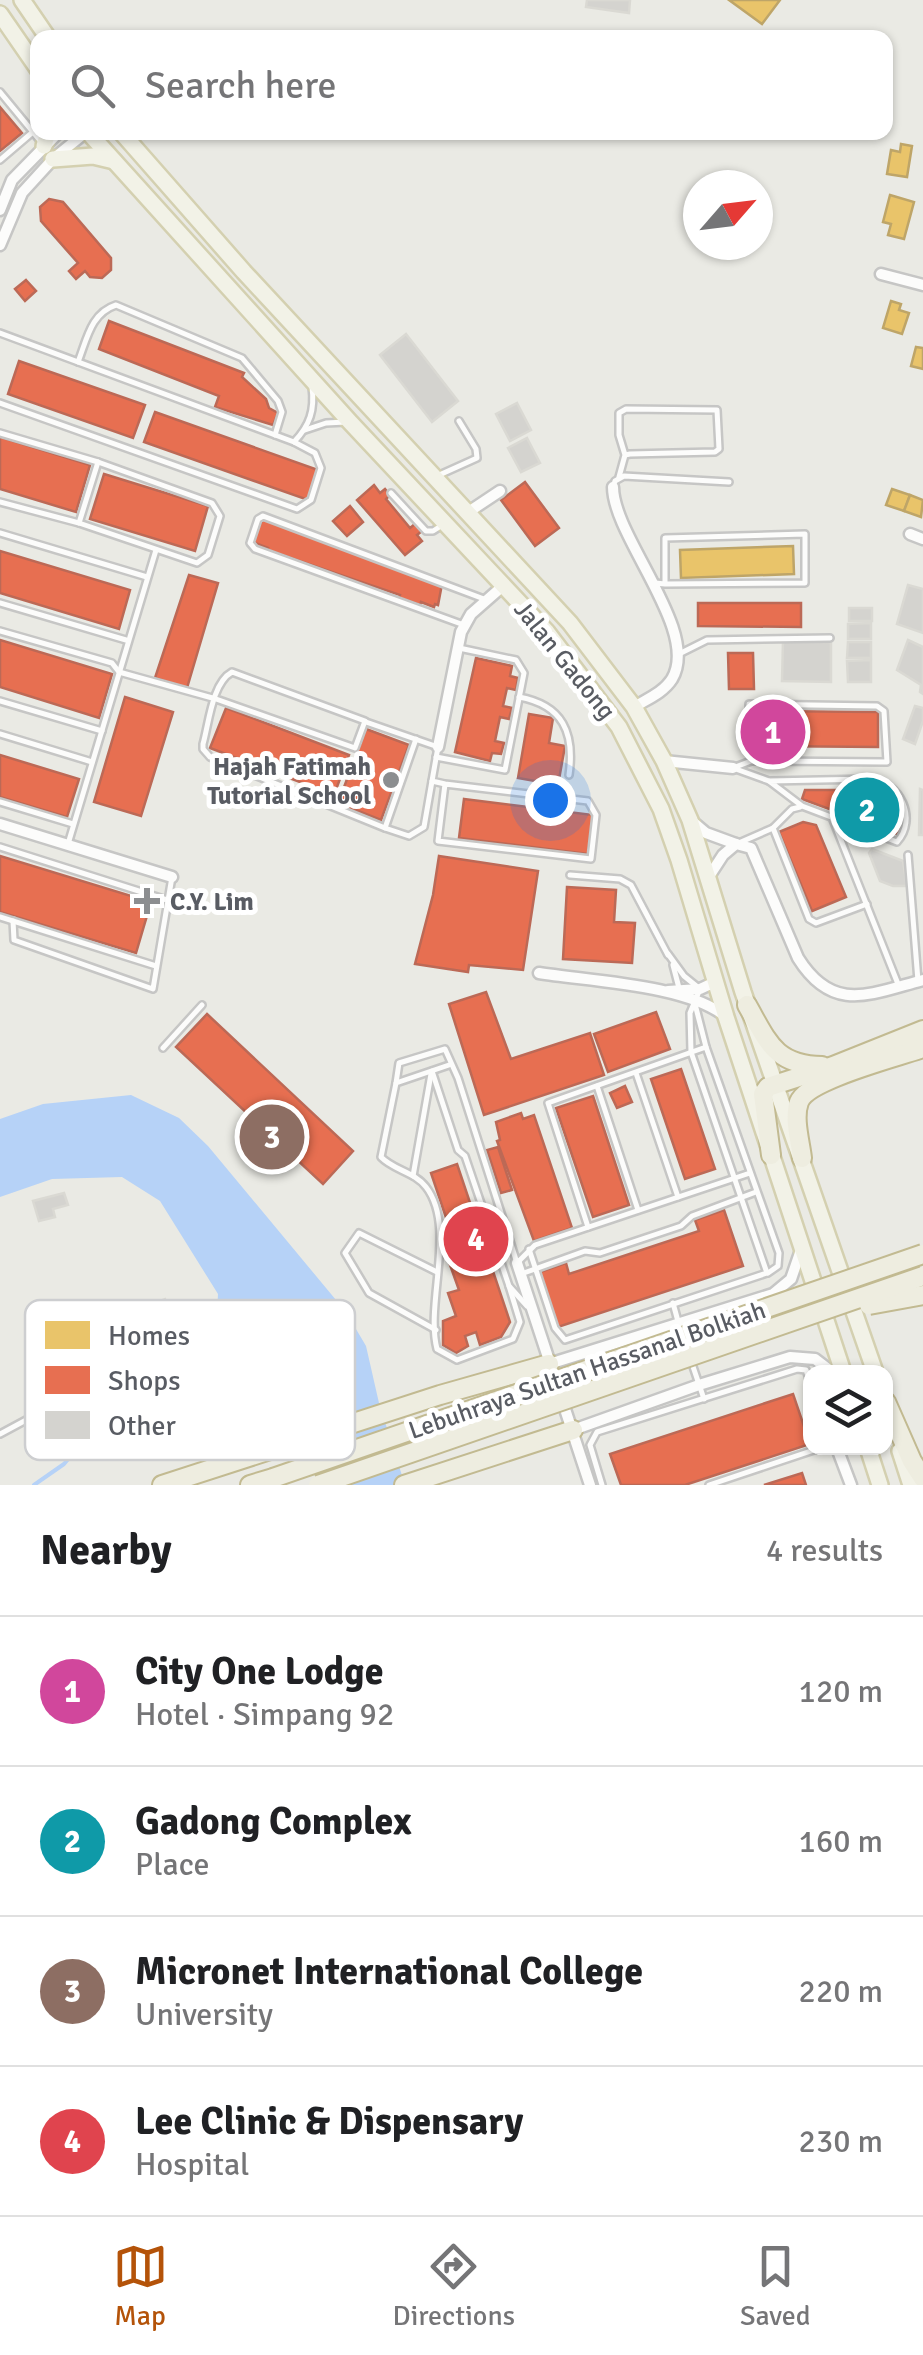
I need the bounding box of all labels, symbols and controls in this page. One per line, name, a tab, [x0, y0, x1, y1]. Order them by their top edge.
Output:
search box	[30, 30, 893, 140]
icon: search	[65, 58, 120, 113]
text: Search here	[145, 62, 337, 109]
north arrow	[683, 170, 773, 260]
street label: Jalan Gadong	[508, 594, 622, 726]
pin: 1	[740, 694, 806, 770]
place label: Hajah Fatimah Tutorial School	[207, 751, 371, 811]
marker: Hajah Fatimah Tutorial School	[380, 769, 402, 791]
pin: 2	[834, 772, 900, 848]
your location	[525, 775, 576, 826]
place label: C.Y. Lim	[170, 886, 254, 917]
marker: C.Y. Lim	[134, 888, 160, 914]
pin: 3	[240, 1100, 304, 1174]
pin: 4	[444, 1202, 508, 1276]
street label: Lebuhraya Sultan Hassanal Bolkiah	[404, 1294, 770, 1446]
legend	[25, 1300, 355, 1460]
text: Homes	[108, 1319, 190, 1353]
text: Shops	[108, 1364, 180, 1398]
map controls	[803, 1365, 893, 1455]
button: layers	[803, 1365, 893, 1455]
text: Other	[108, 1409, 176, 1443]
text: Nearby	[40, 1525, 172, 1576]
text: 4 results	[766, 1531, 883, 1570]
text: City One Lodge	[135, 1648, 384, 1695]
text: 1	[64, 1672, 81, 1711]
text: 120 m	[799, 1672, 883, 1711]
text: Hotel · Simpang 92	[135, 1695, 394, 1734]
text: Gadong Complex	[135, 1798, 412, 1845]
text: 2	[64, 1822, 81, 1861]
text: 160 m	[799, 1822, 883, 1861]
text: Place	[135, 1845, 210, 1884]
text: Micronet International College	[135, 1948, 643, 1995]
text: 3	[64, 1972, 81, 2011]
text: 220 m	[799, 1972, 883, 2011]
text: University	[135, 1995, 273, 2034]
text: Lee Clinic & Dispensary	[135, 2098, 524, 2145]
text: 4	[64, 2122, 81, 2161]
text: 230 m	[799, 2122, 883, 2161]
text: Hospital	[135, 2145, 250, 2184]
tab: Map	[113, 2239, 168, 2333]
tab: Directions	[393, 2239, 515, 2333]
tab: Saved	[740, 2239, 810, 2333]

